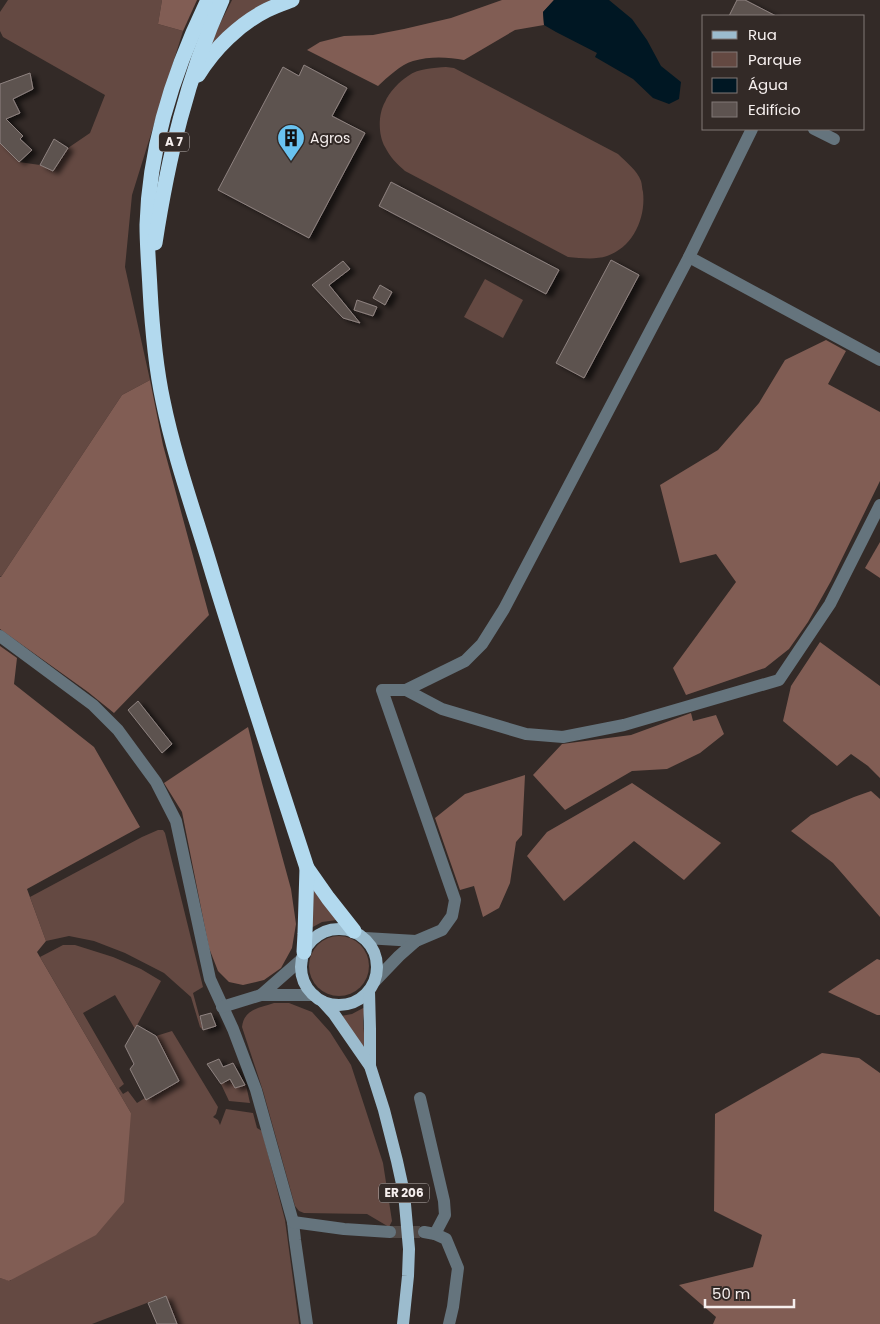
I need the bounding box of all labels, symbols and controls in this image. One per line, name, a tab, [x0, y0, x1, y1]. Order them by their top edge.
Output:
legend	[702, 15, 865, 130]
text: Rua	[748, 24, 777, 45]
text: Parque	[748, 49, 801, 70]
text: Água	[748, 74, 788, 95]
text: Edifício	[748, 99, 801, 120]
building icon: Agros	[276, 123, 306, 162]
place label: Agros	[310, 128, 350, 148]
road number: A 7	[159, 132, 189, 152]
road number: ER 206	[379, 1184, 429, 1202]
scale bar	[705, 1276, 794, 1308]
text: 50 m	[712, 1283, 750, 1304]

